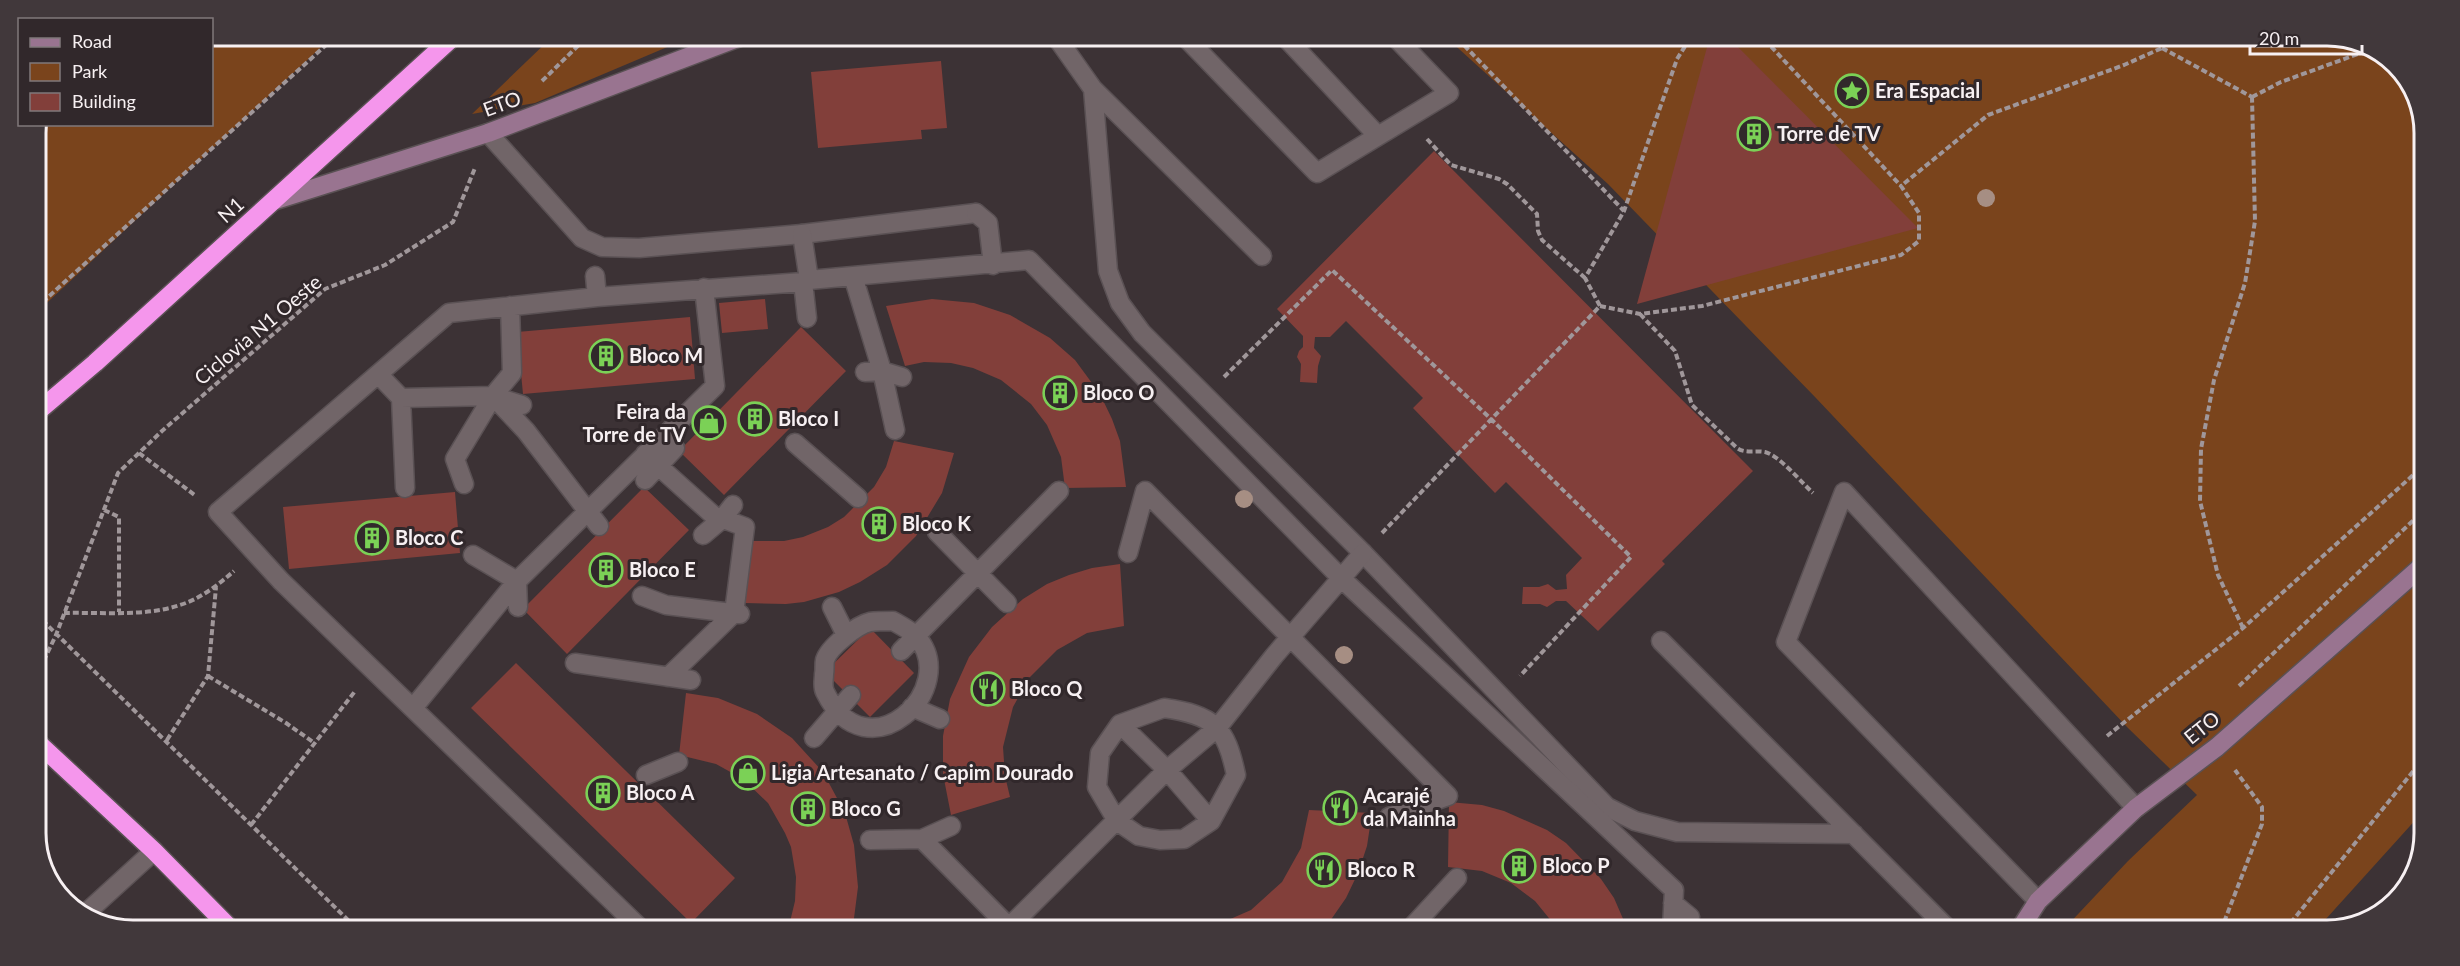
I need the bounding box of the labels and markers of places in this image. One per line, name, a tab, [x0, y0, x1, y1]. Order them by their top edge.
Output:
place icon: Era Espacial	[1834, 73, 1870, 109]
place label: Era Espacial	[1875, 78, 1980, 102]
building icon: Torre de TV	[1736, 116, 1772, 152]
place label: Torre de TV	[1777, 121, 1881, 145]
building icon: Bloco M	[588, 338, 624, 374]
place label: Bloco M	[629, 343, 703, 367]
building icon: Bloco O	[1042, 375, 1078, 411]
place label: Bloco O	[1083, 380, 1154, 404]
place label: Feira da Torre de TV	[583, 399, 686, 446]
building icon: Bloco I	[737, 401, 773, 437]
shop icon: Feira da Torre de TV	[691, 405, 727, 441]
place label: Bloco I	[778, 406, 839, 430]
building icon: Bloco K	[861, 506, 897, 542]
place label: Bloco K	[902, 511, 971, 535]
building icon: Bloco C	[354, 520, 390, 556]
place label: Bloco C	[395, 525, 464, 549]
building icon: Bloco E	[588, 552, 624, 588]
place label: Bloco E	[629, 557, 696, 581]
restaurant icon: Bloco Q	[970, 671, 1006, 707]
place label: Bloco Q	[1011, 676, 1083, 700]
shop icon: Ligia Artesanato / Capim Dourado	[730, 755, 766, 791]
place label: Ligia Artesanato / Capim Dourado	[771, 760, 1074, 784]
building icon: Bloco A	[585, 775, 621, 811]
place label: Bloco A	[626, 780, 695, 804]
place label: Acarajé da Mainha	[1362, 783, 1456, 830]
restaurant icon: Acarajé da Mainha	[1322, 790, 1358, 826]
building icon: Bloco G	[790, 791, 826, 827]
place label: Bloco G	[831, 796, 901, 820]
building icon: Bloco P	[1501, 848, 1537, 884]
restaurant icon: Bloco R	[1306, 852, 1342, 888]
place label: Bloco P	[1542, 853, 1610, 877]
place label: Bloco R	[1347, 857, 1415, 881]

